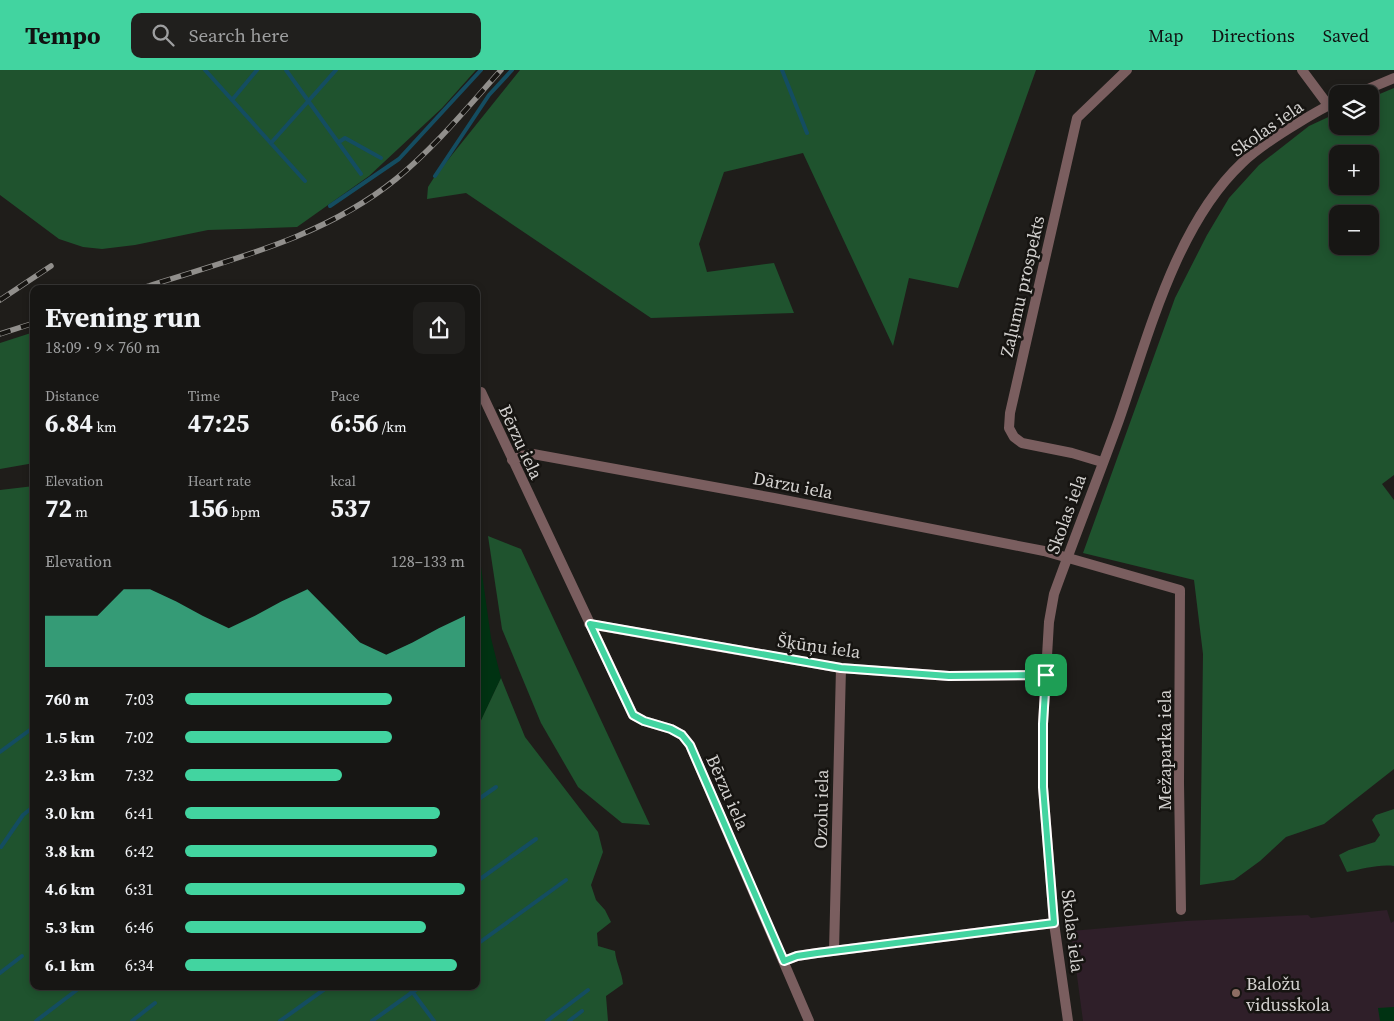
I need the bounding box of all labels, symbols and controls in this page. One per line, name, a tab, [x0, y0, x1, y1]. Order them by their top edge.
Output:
search box	[131, 13, 481, 58]
text: Tempo	[25, 19, 101, 52]
icon: search	[149, 21, 177, 49]
text: Search here	[189, 22, 289, 48]
text: Map	[1148, 23, 1184, 48]
text: Directions	[1212, 23, 1295, 48]
text: Saved	[1323, 23, 1369, 48]
map controls	[1329, 85, 1379, 255]
button: layers	[1329, 85, 1379, 135]
street label: Skolas iela	[1226, 93, 1309, 162]
button: +	[1329, 145, 1379, 195]
button: −	[1329, 205, 1379, 255]
street label: Zaļumu prospekts	[994, 213, 1050, 359]
text: Evening run	[45, 298, 201, 336]
button: share	[413, 302, 465, 354]
text: 18:09 · 9 × 760 m	[45, 336, 160, 358]
text: Distance	[45, 386, 99, 406]
text: Time	[188, 386, 220, 406]
text: Pace	[330, 386, 360, 406]
street label: Bērzu iela	[493, 401, 550, 484]
text: 6.84	[45, 406, 93, 440]
text: 47:25	[188, 406, 249, 440]
text: 6:56	[330, 406, 378, 440]
text: km	[93, 417, 117, 437]
text: /km	[378, 417, 407, 437]
street label: Dārzu iela	[751, 465, 836, 505]
street label: Skolas iela	[1040, 470, 1092, 557]
text: Elevation	[45, 471, 103, 491]
text: Heart rate	[188, 471, 251, 491]
text: kcal	[330, 471, 356, 491]
text: 72	[45, 491, 72, 525]
text: 156	[188, 491, 228, 525]
text: 537	[330, 491, 371, 525]
text: m	[72, 502, 88, 522]
text: bpm	[228, 502, 260, 522]
text: Elevation	[45, 550, 112, 572]
text: 128–133 m	[391, 550, 465, 572]
street label: Šķūņu iela	[776, 628, 863, 664]
pin	[1025, 654, 1067, 696]
icon: arrive	[1032, 661, 1060, 689]
text: 760 m	[45, 688, 89, 710]
text: 7:03	[125, 688, 154, 710]
street label: Mežaparka iela	[1152, 689, 1177, 810]
text: 1.5 km	[45, 726, 95, 748]
text: 7:02	[125, 726, 154, 748]
street label: Bērzu iela	[700, 750, 756, 834]
text: 2.3 km	[45, 764, 95, 786]
text: 7:32	[125, 764, 154, 786]
street label: Ozolu iela	[808, 768, 834, 849]
text: 3.0 km	[45, 802, 95, 824]
text: 6:41	[125, 802, 154, 824]
text: 3.8 km	[45, 840, 95, 862]
text: 6:42	[125, 840, 154, 862]
text: 4.6 km	[45, 878, 95, 900]
text: 6:31	[125, 878, 154, 900]
street label: Skolas iela	[1056, 888, 1091, 975]
text: 5.3 km	[45, 916, 95, 938]
text: 6:46	[125, 916, 154, 938]
text: 6.1 km	[45, 954, 95, 976]
text: 6:34	[125, 954, 154, 976]
place label: Baložu vidusskola	[1246, 971, 1331, 1017]
marker: Baložu vidusskola	[1230, 987, 1242, 999]

